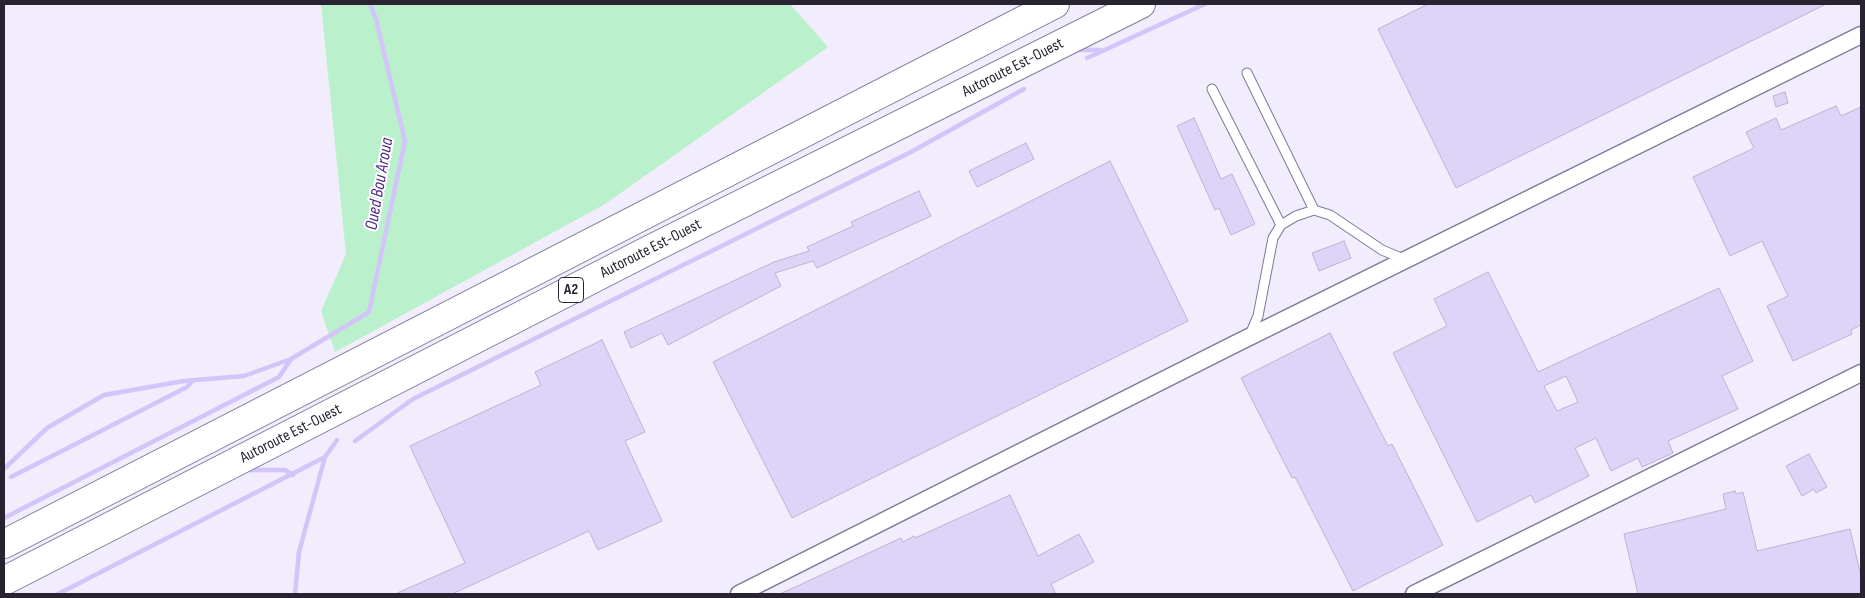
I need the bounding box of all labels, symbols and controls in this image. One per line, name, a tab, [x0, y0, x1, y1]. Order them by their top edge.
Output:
street label: Autoroute Est-Ouest	[959, 34, 1067, 102]
water label: Oued Bou Aroua	[361, 136, 399, 232]
street label: Autoroute Est-Ouest	[597, 215, 705, 283]
road number: A2	[558, 278, 584, 302]
street label: Autoroute Est-Ouest	[237, 400, 345, 468]

